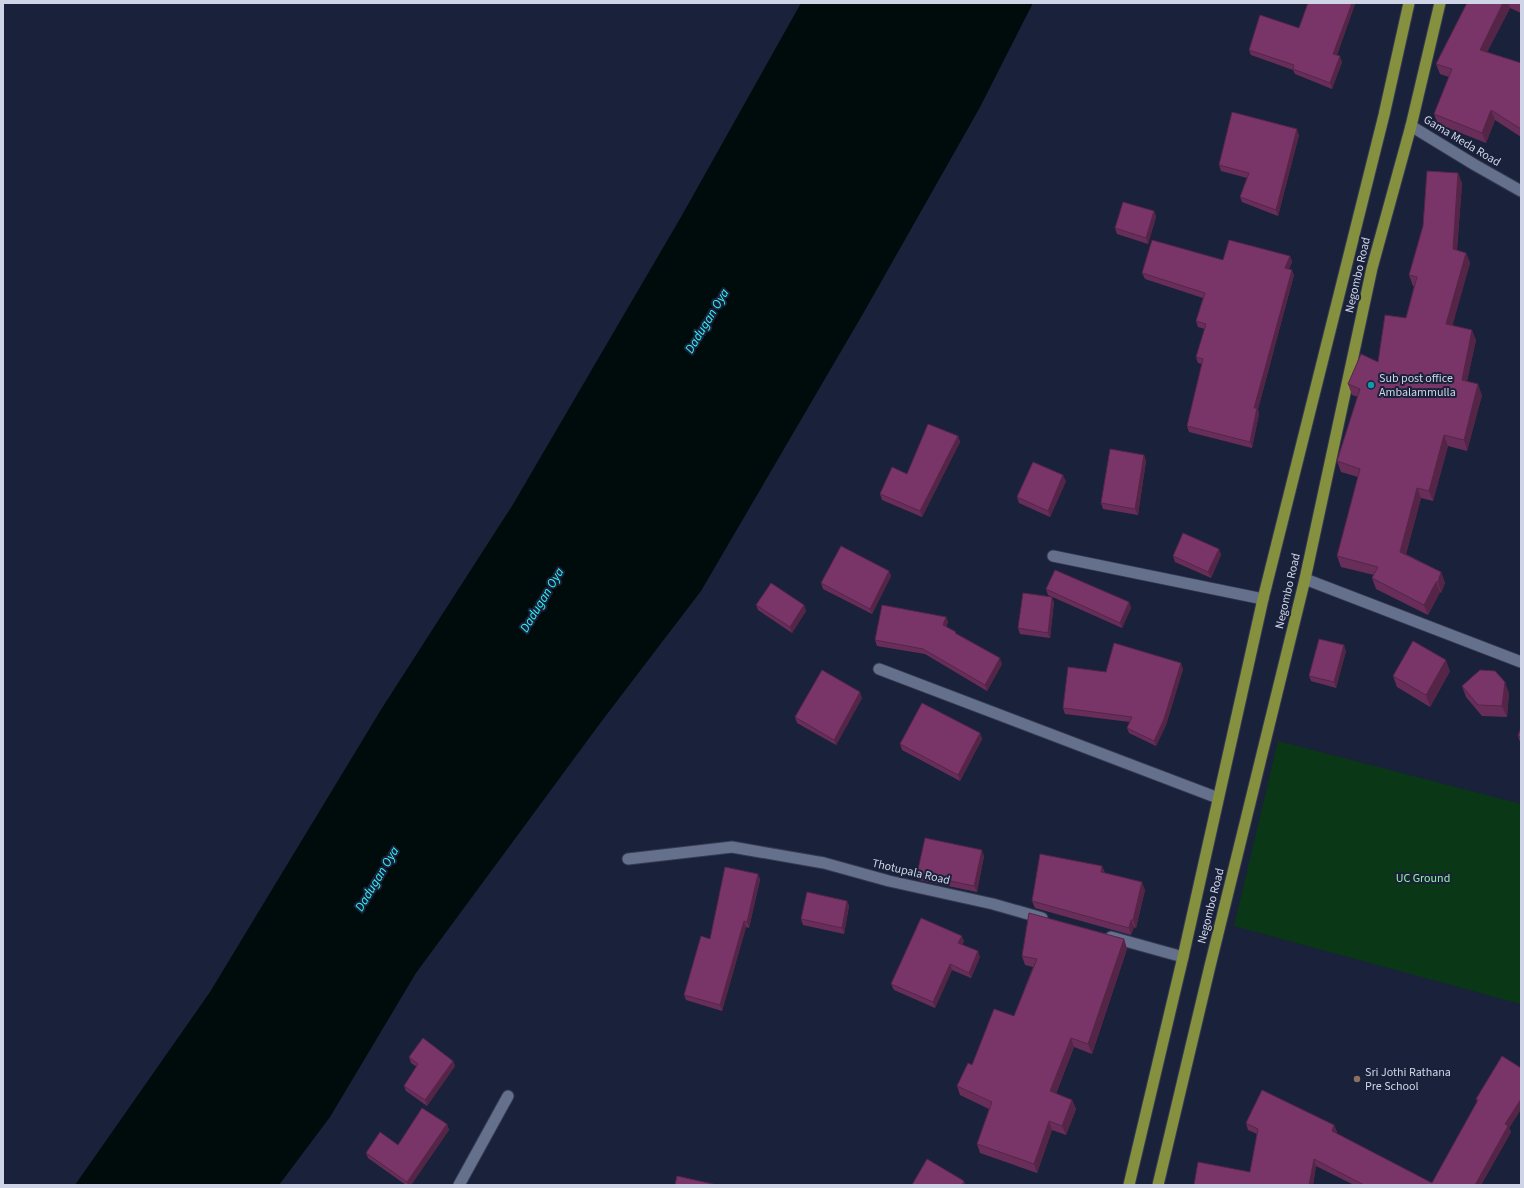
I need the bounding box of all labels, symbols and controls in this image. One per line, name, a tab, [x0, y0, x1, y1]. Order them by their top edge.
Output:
street label: Gama Meda Road	[1420, 111, 1504, 171]
street label: Negombo Road	[1341, 235, 1375, 315]
water label: Dadugan Oya	[681, 285, 733, 357]
place label: Sub post office Ambalammulla	[1379, 370, 1456, 401]
marker: Sub post office Ambalammulla	[1366, 380, 1376, 390]
street label: Negombo Road	[1271, 551, 1305, 631]
water label: Dadugan Oya	[516, 564, 568, 636]
water label: Dadugan Oya	[351, 843, 403, 915]
street label: Thotupala Road	[870, 855, 952, 889]
street label: Negombo Road	[1193, 866, 1229, 946]
park label: UC Ground	[1396, 870, 1450, 887]
place label: Sri Jothi Rathana Pre School	[1365, 1064, 1451, 1095]
marker: Sri Jothi Rathana Pre School	[1352, 1074, 1362, 1084]

